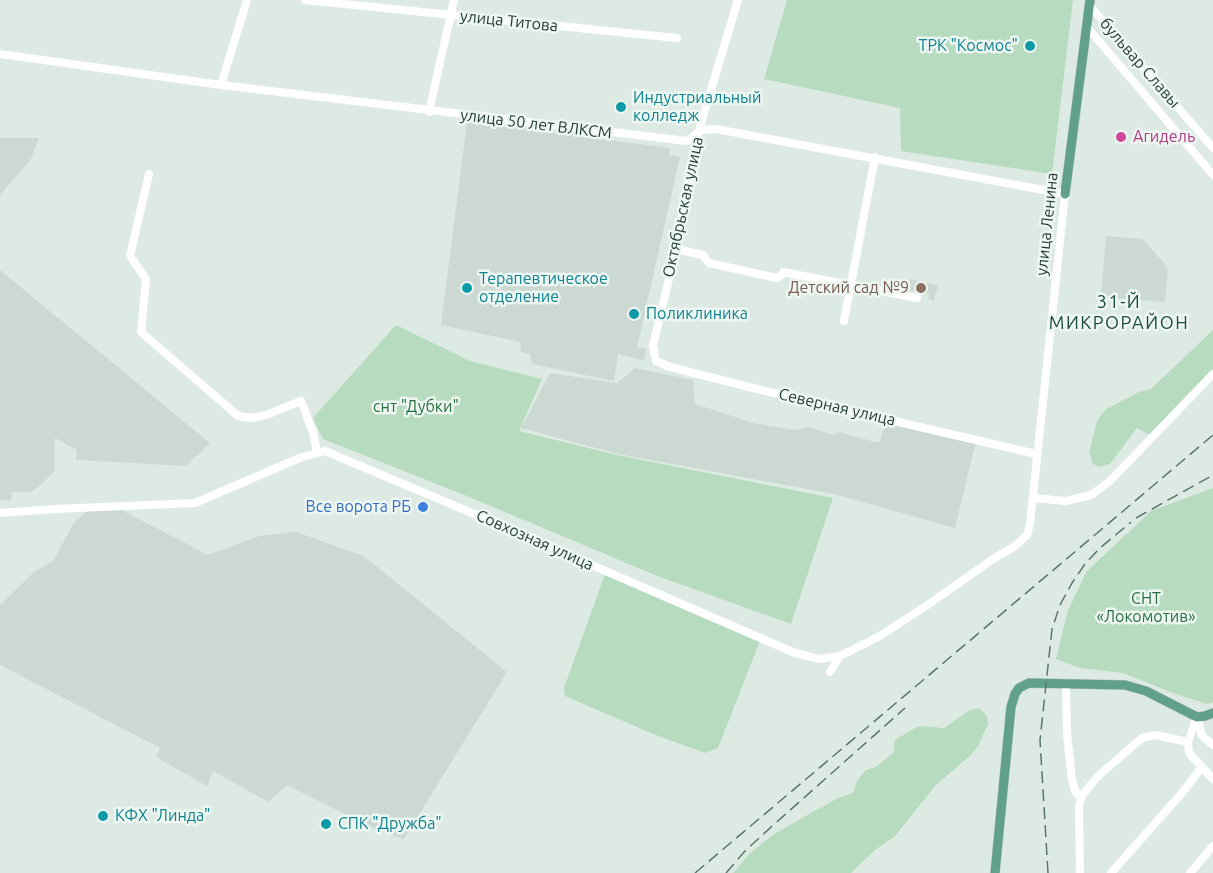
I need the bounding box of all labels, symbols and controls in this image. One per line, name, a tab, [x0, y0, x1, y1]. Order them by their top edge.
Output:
street label: улица Титова	[459, 6, 559, 36]
street label: бульвар Славы	[1096, 14, 1184, 112]
place label: ТРК "Космос"	[919, 36, 1018, 56]
marker: ТРК "Космос"	[1023, 39, 1037, 53]
place label: Индустриальный колледж	[633, 88, 761, 126]
marker: Индустриальный колледж	[614, 100, 628, 114]
street label: улица 50 лет ВЛКСМ	[459, 105, 613, 143]
place label: Агидель	[1133, 127, 1195, 147]
marker: Агидель	[1114, 130, 1128, 144]
street label: Октябрьская улица	[659, 135, 707, 279]
street label: улица Ленина	[1032, 171, 1062, 277]
place label: Терапевтическое отделение	[479, 269, 608, 307]
place label: Детский сад №9	[788, 278, 909, 298]
marker: Терапевтическое отделение	[460, 281, 474, 295]
marker: Детский сад №9	[914, 281, 928, 295]
district label: 31-Й МИКРОРАЙОН	[1049, 291, 1189, 334]
place label: Поликлиника	[646, 304, 748, 324]
marker: Поликлиника	[627, 307, 641, 321]
street label: Северная улица	[777, 384, 897, 430]
park label: снт "Дубки"	[373, 397, 459, 417]
place label: Все ворота РБ	[306, 497, 411, 517]
marker: Все ворота РБ	[416, 500, 430, 514]
street label: Совхозная улица	[473, 506, 597, 574]
park label: СНТ «Локомотив»	[1096, 589, 1196, 627]
place label: КФХ "Линда"	[115, 806, 210, 826]
marker: КФХ "Линда"	[96, 809, 110, 823]
place label: СПК "Дружба"	[338, 814, 442, 834]
marker: СПК "Дружба"	[319, 817, 333, 831]

